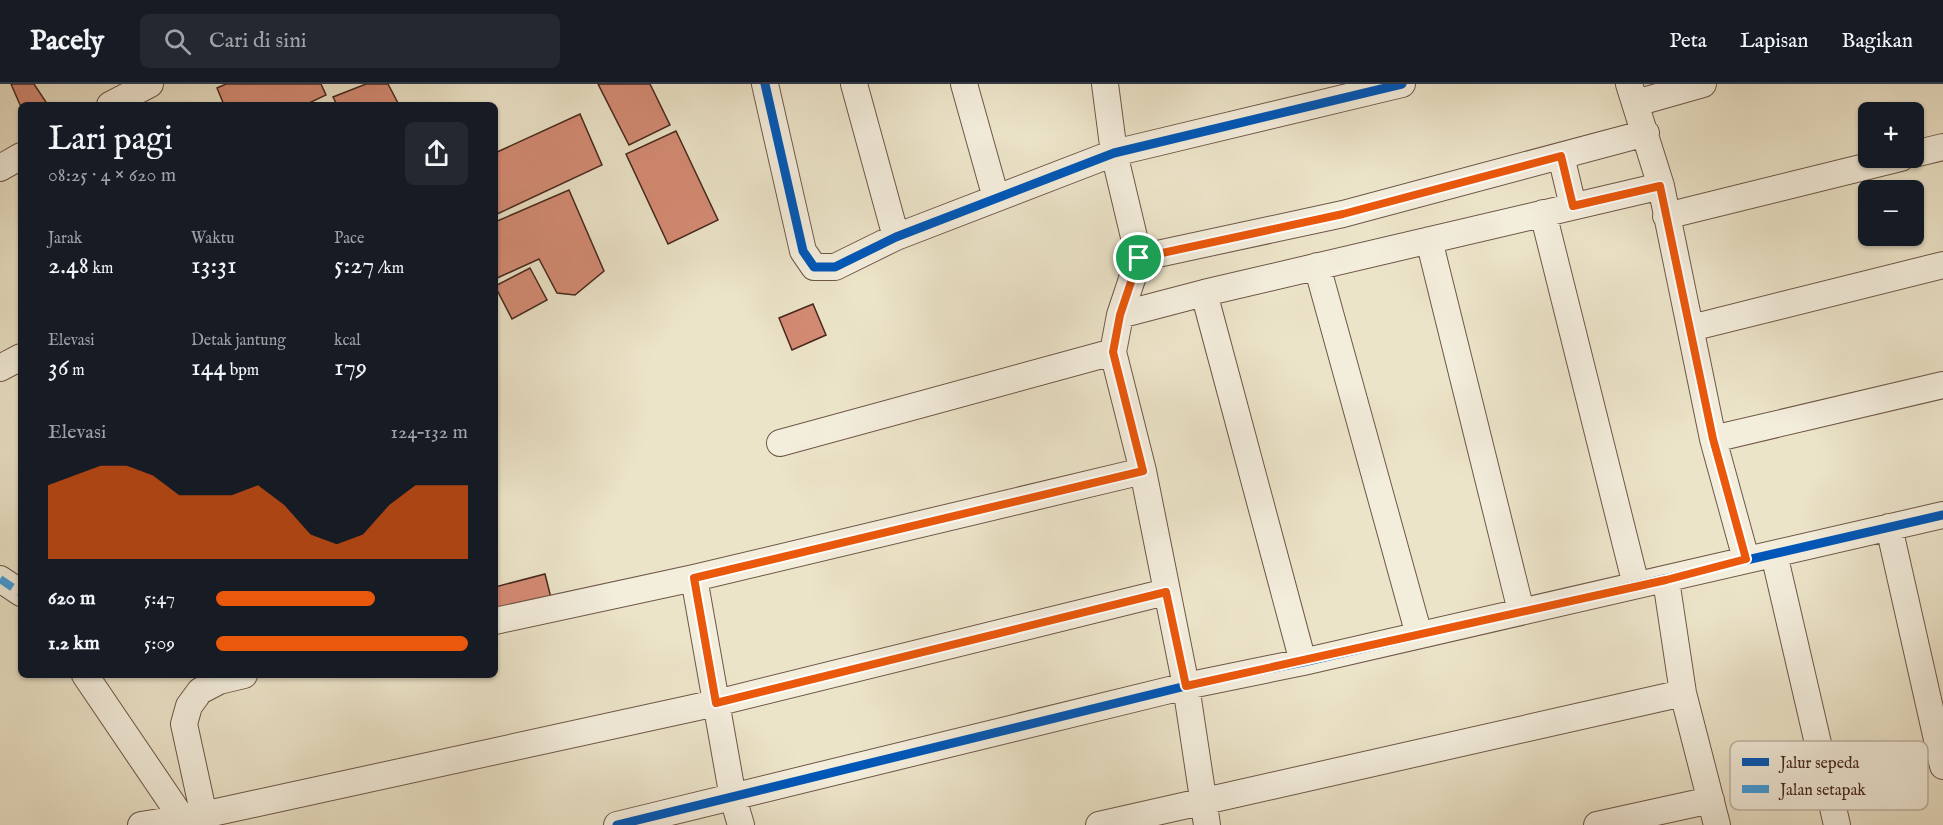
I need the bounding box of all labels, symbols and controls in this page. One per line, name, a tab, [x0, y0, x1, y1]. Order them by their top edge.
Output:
search box	[140, 14, 560, 68]
text: Pacely	[30, 24, 104, 59]
icon: search	[161, 25, 194, 58]
text: Cari di sini	[209, 27, 307, 55]
text: Peta	[1669, 28, 1707, 55]
text: Lapisan	[1740, 28, 1809, 55]
text: Bagikan	[1842, 28, 1913, 55]
map controls	[1858, 102, 1924, 246]
button: +	[1858, 102, 1924, 168]
text: Lari pagi	[48, 119, 173, 161]
button: share	[405, 122, 468, 185]
text: 08:25 · 4 × 620 m	[48, 163, 176, 188]
button: −	[1858, 180, 1924, 246]
text: Jarak	[48, 229, 82, 249]
text: Waktu	[191, 229, 235, 249]
text: Pace	[334, 229, 364, 249]
pin	[1113, 232, 1164, 283]
icon: arrive	[1122, 241, 1155, 274]
text: 2.48	[48, 249, 89, 282]
text: 13:31	[191, 249, 237, 282]
text: 5:27	[334, 249, 374, 282]
text: km	[89, 259, 113, 279]
text: /km	[374, 259, 404, 279]
text: Elevasi	[48, 331, 95, 351]
text: Detak jantung	[191, 331, 286, 351]
text: kcal	[334, 331, 361, 351]
text: 36	[48, 351, 69, 384]
text: 144	[191, 351, 226, 384]
text: 179	[334, 351, 367, 384]
text: m	[69, 361, 85, 381]
text: bpm	[226, 361, 259, 381]
text: Elevasi	[48, 420, 106, 445]
text: 124–132 m	[391, 420, 468, 445]
text: 620 m	[48, 586, 95, 611]
text: 5:47	[144, 586, 175, 611]
text: 1.2 km	[48, 631, 100, 656]
text: 5:09	[144, 631, 175, 656]
legend	[1730, 741, 1928, 810]
text: Jalur sepeda	[1778, 754, 1860, 774]
text: Jalan setapak	[1778, 781, 1866, 801]

